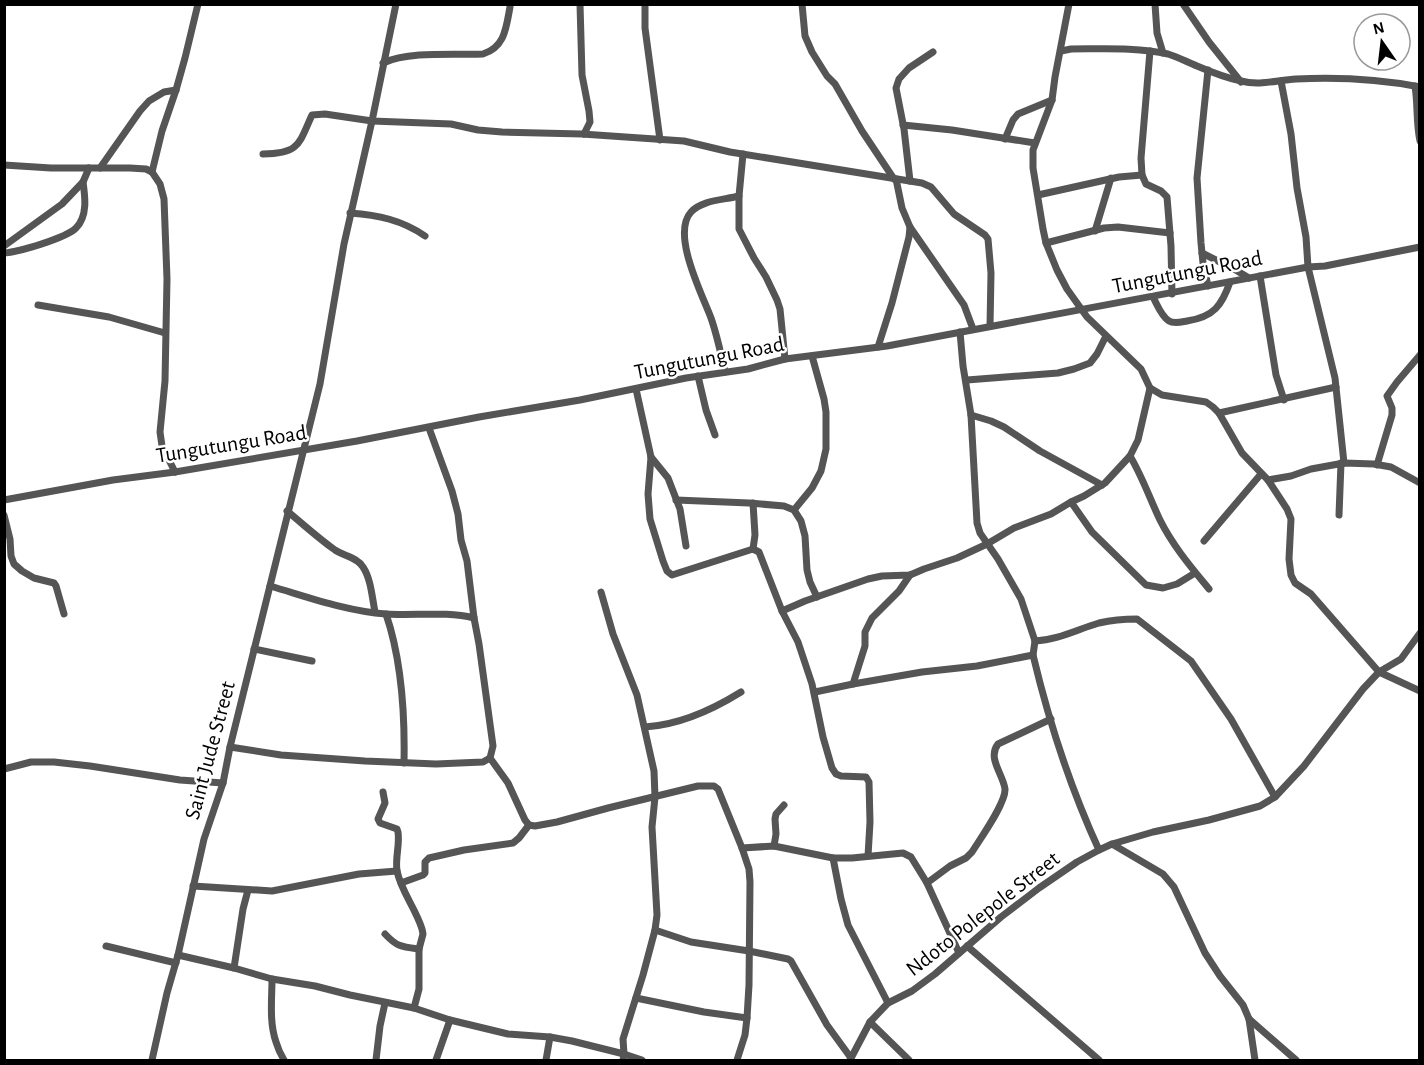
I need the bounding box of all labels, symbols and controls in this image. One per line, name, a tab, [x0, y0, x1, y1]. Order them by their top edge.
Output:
north arrow	[1352, 12, 1412, 72]
text: N	[1371, 19, 1386, 38]
street label: Tungutungu Road	[1110, 247, 1264, 297]
street label: Tungutungu Road	[632, 333, 786, 383]
street label: Tungutungu Road	[154, 421, 308, 467]
street label: Saint Jude Street	[181, 679, 239, 822]
street label: Ndoto Polepole Street	[902, 847, 1063, 980]

